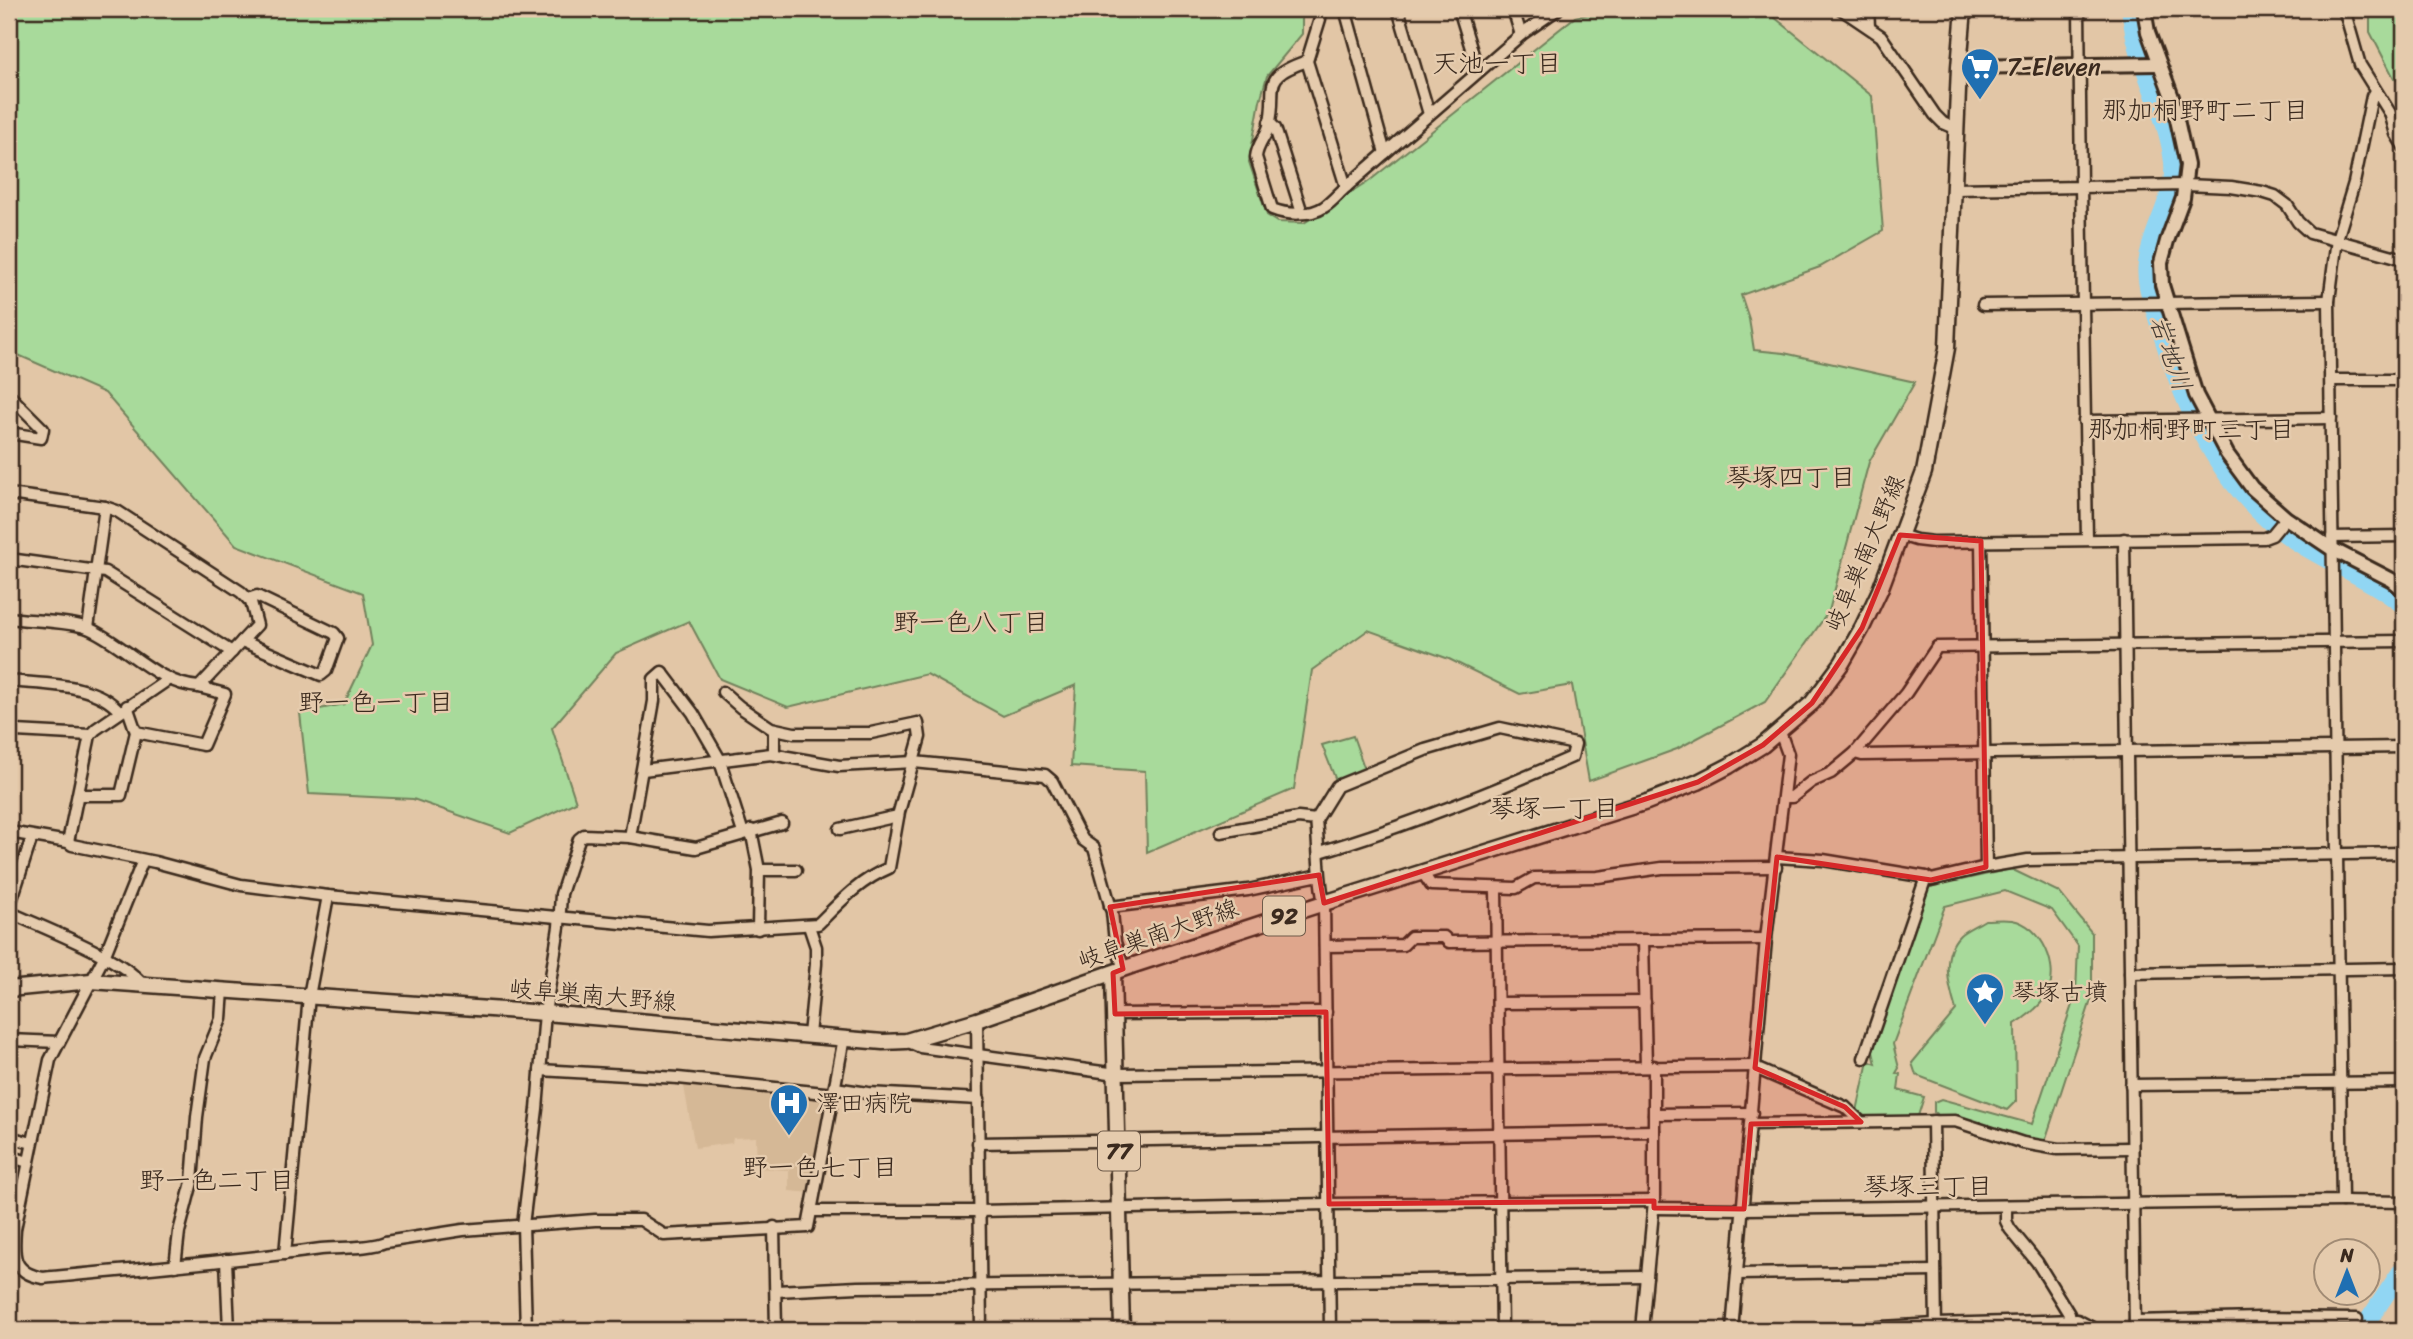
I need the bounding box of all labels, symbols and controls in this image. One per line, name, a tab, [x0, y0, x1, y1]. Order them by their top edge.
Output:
district label: 天池一丁目	[1432, 40, 1562, 86]
supermarket icon: 7-Eleven	[1959, 46, 2001, 101]
place label: 7-Eleven	[2007, 46, 2101, 88]
district label: 那加桐野町二丁目	[2101, 87, 2309, 133]
water label: 岩地川	[2137, 309, 2205, 397]
district label: 那加桐野町三丁目	[2087, 406, 2295, 452]
district label: 琴塚四丁目	[1726, 454, 1856, 500]
street label: 岐阜巣南大野線	[1813, 467, 1917, 639]
district label: 野一色八丁目	[893, 599, 1049, 645]
district label: 野一色一丁目	[298, 679, 454, 725]
district label: 琴塚一丁目	[1489, 785, 1619, 831]
street label: 岐阜巣南大野線	[1072, 887, 1244, 981]
road number: 92	[1263, 897, 1305, 936]
street label: 岐阜巣南大野線	[507, 967, 679, 1023]
place icon: 琴塚古墳	[1964, 971, 2006, 1026]
place label: 琴塚古墳	[2012, 971, 2108, 1013]
hospital icon: 澤田病院	[768, 1082, 810, 1137]
place label: 澤田病院	[816, 1082, 912, 1124]
road number: 77	[1098, 1132, 1140, 1170]
district label: 野一色七丁目	[742, 1144, 898, 1190]
district label: 野一色二丁目	[139, 1157, 295, 1203]
district label: 琴塚三丁目	[1863, 1163, 1993, 1209]
north arrow	[2312, 1238, 2382, 1308]
text: N	[2339, 1239, 2354, 1272]

